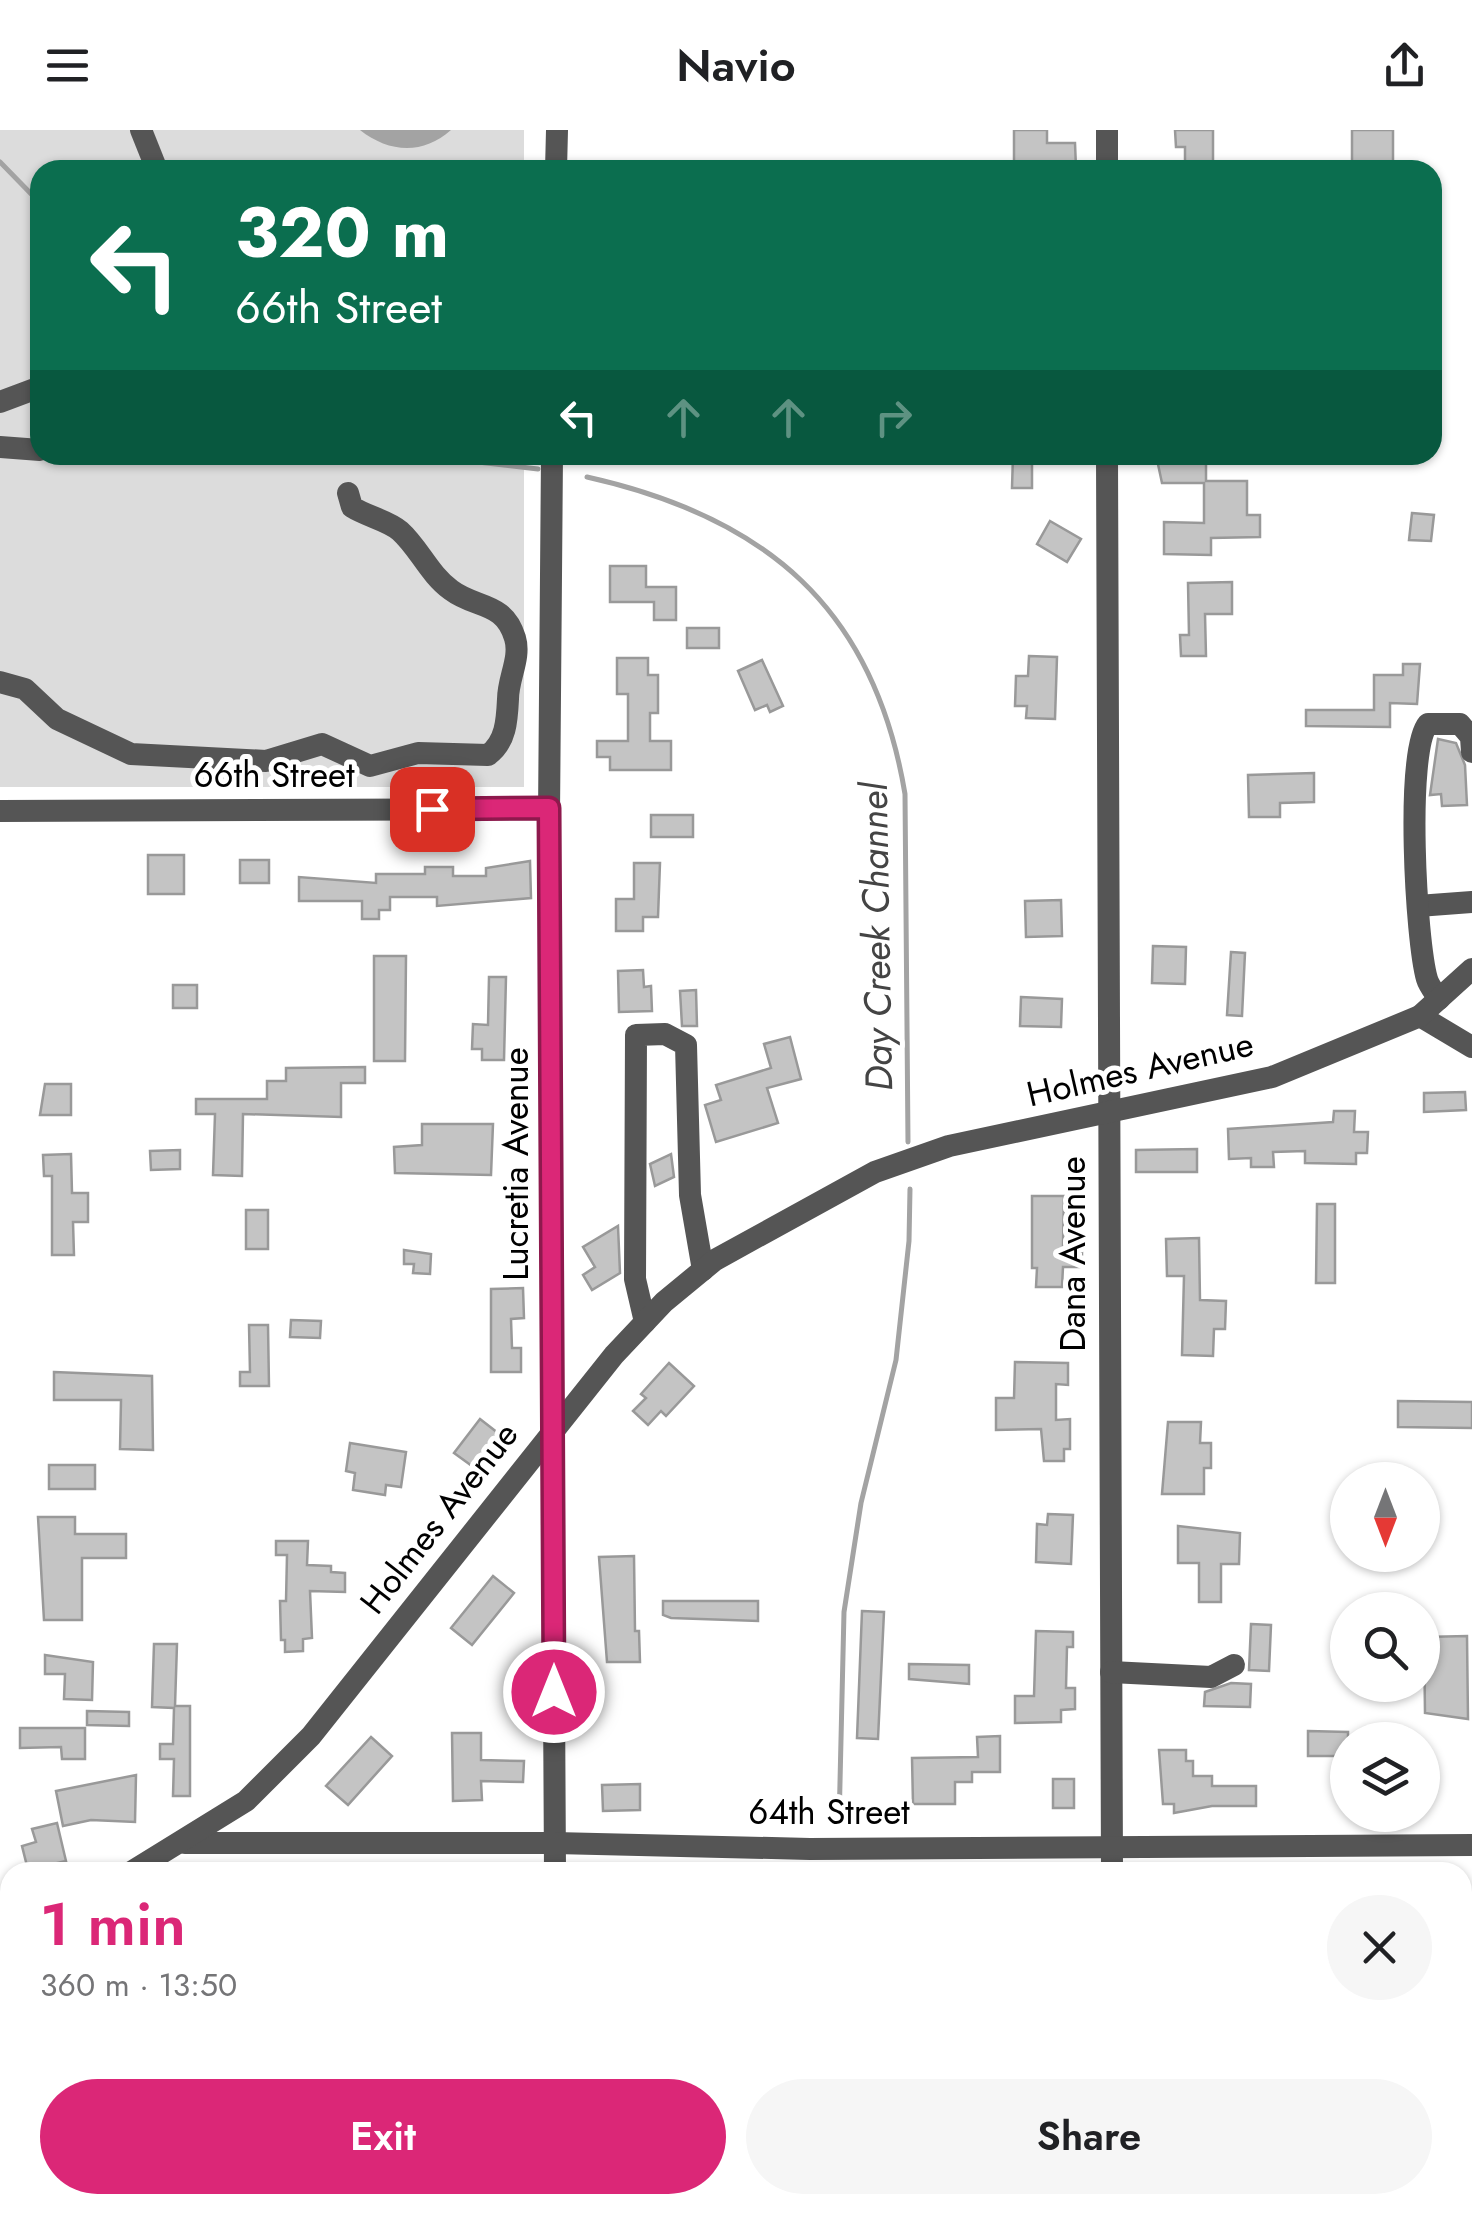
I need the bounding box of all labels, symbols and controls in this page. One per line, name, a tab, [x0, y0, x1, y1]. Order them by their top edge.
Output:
text: Navio	[676, 33, 796, 98]
icon: menu	[40, 38, 95, 93]
icon: share	[1377, 38, 1432, 93]
text: 320 m	[235, 182, 449, 283]
icon: left	[70, 200, 200, 330]
text: 66th Street	[235, 275, 442, 340]
icon: left	[551, 390, 606, 445]
icon: ahead	[656, 390, 711, 445]
icon: ahead	[761, 390, 816, 445]
icon: right	[866, 390, 921, 445]
street label: 66th Street	[193, 750, 355, 800]
pin	[390, 767, 475, 852]
water label: Day Creek Channel	[846, 781, 906, 1092]
icon: arrive	[405, 782, 460, 837]
street label: Holmes Avenue	[1022, 1019, 1258, 1119]
street label: Lucretia Avenue	[491, 1047, 541, 1281]
street label: Dana Avenue	[1048, 1156, 1098, 1352]
street label: Holmes Avenue	[348, 1412, 530, 1624]
north arrow	[1330, 1462, 1440, 1572]
map controls	[1330, 1462, 1440, 1832]
button: search	[1330, 1592, 1440, 1702]
position arrow	[502, 1640, 606, 1744]
button: layers	[1330, 1722, 1440, 1832]
street label: 64th Street	[748, 1787, 910, 1837]
text: 1 min	[40, 1881, 186, 1968]
button: close	[1327, 1895, 1432, 2000]
text: 360 m · 13:50	[40, 1962, 237, 2008]
button: Exit	[40, 2079, 726, 2194]
button: Share	[746, 2079, 1432, 2194]

